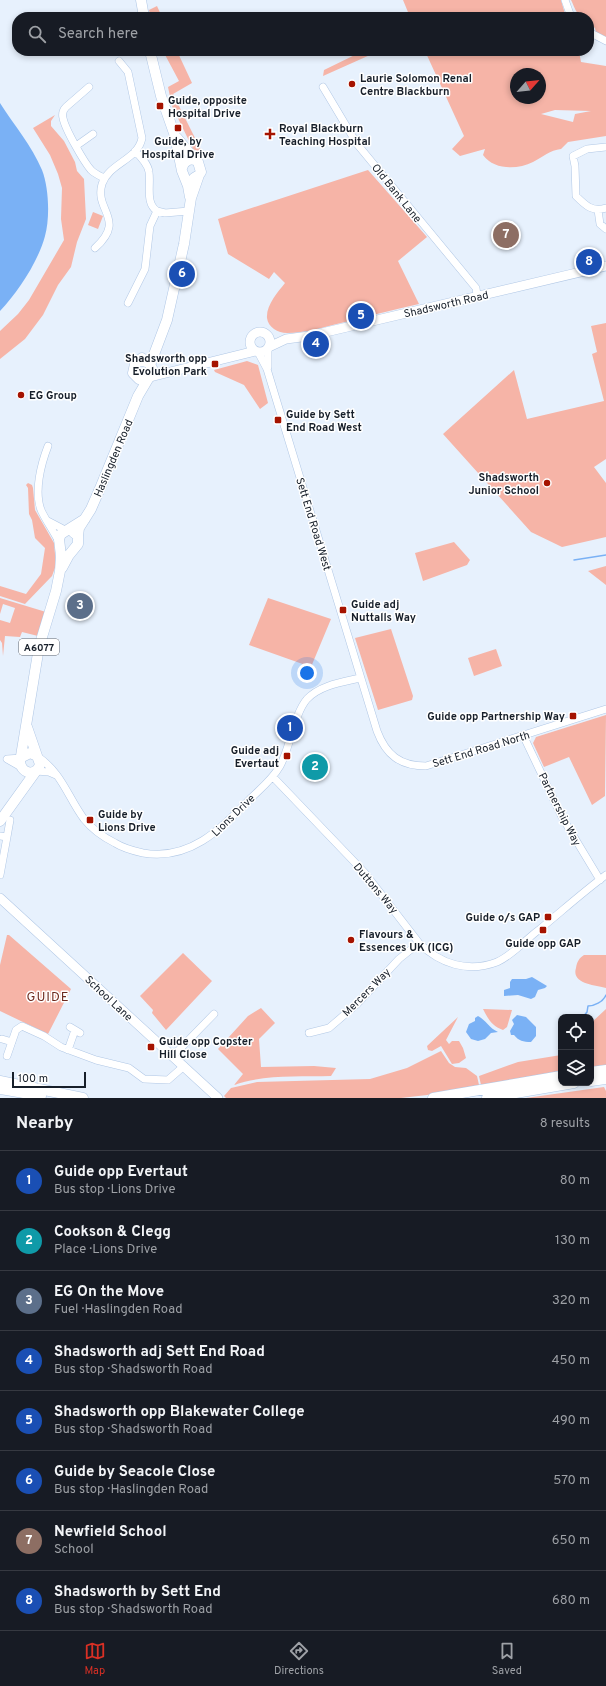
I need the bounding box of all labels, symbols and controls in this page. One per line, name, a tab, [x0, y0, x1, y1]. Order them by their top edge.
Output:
search box	[12, 12, 594, 56]
icon: search	[26, 23, 48, 45]
text: Search here	[58, 25, 138, 44]
north arrow	[510, 68, 546, 104]
place label: Laurie Solomon Renal Centre Blackburn	[360, 72, 472, 99]
marker: Laurie Solomon Renal Centre Blackburn	[347, 79, 357, 89]
place label: Guide, opposite Hospital Drive	[168, 94, 247, 121]
marker: Guide, opposite Hospital Drive	[155, 101, 165, 111]
place label: Royal Blackburn Teaching Hospital	[279, 122, 371, 149]
marker: Guide, by Hospital Drive	[173, 123, 183, 133]
marker: Royal Blackburn Teaching Hospital	[264, 128, 276, 140]
place label: Guide, by Hospital Drive	[142, 135, 214, 162]
street label: Old Bank Lane	[368, 161, 424, 226]
pin: 7	[493, 220, 519, 250]
pin: 8	[576, 247, 602, 277]
pin: 6	[169, 259, 195, 289]
street label: Shadsworth Road	[403, 288, 490, 322]
pin: 5	[348, 301, 374, 331]
pin: 4	[303, 329, 329, 359]
place label: Shadsworth opp Evolution Park	[125, 352, 207, 379]
marker: Shadsworth opp Evolution Park	[210, 359, 220, 369]
place label: EG Group	[29, 389, 77, 403]
marker: EG Group	[16, 390, 26, 400]
place label: Guide by Sett End Road West	[286, 408, 362, 435]
marker: Guide by Sett End Road West	[273, 415, 283, 425]
street label: Haslingden Road	[91, 417, 137, 499]
place label: Shadsworth Junior School	[468, 471, 539, 498]
street label: Sett End Road West	[292, 476, 334, 572]
marker: Shadsworth Junior School	[542, 478, 552, 488]
pin: 3	[67, 591, 93, 621]
place label: Guide adj Nuttalls Way	[351, 598, 416, 625]
marker: Guide adj Nuttalls Way	[338, 605, 348, 615]
road number: A6077	[19, 639, 59, 655]
your location	[297, 663, 317, 683]
place label: Guide opp Partnership Way	[427, 710, 565, 724]
marker: Guide opp Partnership Way	[568, 711, 578, 721]
pin: 1	[277, 713, 303, 743]
street label: Sett End Road North	[431, 728, 532, 771]
place label: Guide adj Evertaut	[231, 744, 279, 771]
marker: Guide adj Evertaut	[282, 751, 292, 761]
pin: 2	[302, 752, 328, 782]
street label: Partnership Way	[535, 770, 584, 849]
street label: Lions Drive	[209, 792, 258, 840]
place label: Guide by Lions Drive	[98, 808, 156, 835]
marker: Guide by Lions Drive	[85, 815, 95, 825]
street label: Duttons Way	[350, 860, 401, 917]
place label: Guide o/s GAP	[466, 911, 540, 925]
marker: Guide o/s GAP	[543, 912, 553, 922]
marker: Guide opp GAP	[538, 925, 548, 935]
place label: Flavours & Essences UK (ICG)	[359, 928, 453, 955]
marker: Flavours & Essences UK (ICG)	[346, 935, 356, 945]
place label: Guide opp GAP	[505, 937, 581, 951]
street label: Mercers Way	[340, 965, 394, 1020]
street label: School Lane	[81, 973, 135, 1025]
district label: GUIDE	[26, 990, 70, 1006]
map controls	[558, 1014, 594, 1086]
button: locate	[558, 1014, 594, 1050]
place label: Guide opp Copster Hill Close	[159, 1035, 253, 1062]
marker: Guide opp Copster Hill Close	[146, 1042, 156, 1052]
button: layers	[558, 1050, 594, 1086]
scale bar	[12, 1070, 86, 1089]
text: 100 m	[18, 1072, 48, 1086]
text: Nearby	[16, 1113, 73, 1135]
text: 8 results	[540, 1116, 590, 1132]
text: Guide opp Evertaut	[54, 1163, 188, 1182]
text: 1	[26, 1173, 32, 1189]
text: 80 m	[560, 1173, 590, 1189]
text: Bus stop · Lions Drive	[54, 1182, 175, 1198]
text: Cookson & Clegg	[54, 1223, 171, 1242]
text: 2	[25, 1233, 33, 1249]
text: 130 m	[555, 1233, 590, 1249]
text: Place · Lions Drive	[54, 1242, 157, 1258]
text: EG On the Move	[54, 1283, 164, 1302]
text: 3	[25, 1293, 33, 1309]
text: 320 m	[552, 1293, 590, 1309]
text: Fuel · Haslingden Road	[54, 1302, 183, 1318]
text: Shadsworth adj Sett End Road	[54, 1343, 265, 1362]
text: 4	[25, 1353, 33, 1369]
text: 450 m	[551, 1353, 590, 1369]
text: Bus stop · Shadsworth Road	[54, 1362, 213, 1378]
text: Shadsworth opp Blakewater College	[54, 1403, 305, 1422]
text: 5	[25, 1413, 33, 1429]
text: 490 m	[552, 1413, 590, 1429]
text: Bus stop · Shadsworth Road	[54, 1422, 213, 1438]
text: Guide by Seacole Close	[54, 1463, 215, 1482]
text: 6	[25, 1473, 33, 1489]
text: 570 m	[553, 1473, 590, 1489]
text: Bus stop · Haslingden Road	[54, 1482, 208, 1498]
text: Newfield School	[54, 1523, 167, 1542]
text: 7	[26, 1533, 32, 1549]
text: 650 m	[552, 1533, 590, 1549]
text: School	[54, 1542, 94, 1558]
text: Shadsworth by Sett End	[54, 1583, 221, 1602]
text: 8	[25, 1593, 33, 1609]
text: 680 m	[552, 1593, 590, 1609]
text: Bus stop · Shadsworth Road	[54, 1602, 213, 1618]
tab: Map	[84, 1640, 106, 1678]
tab: Directions	[274, 1640, 324, 1678]
tab: Saved	[492, 1640, 522, 1678]

